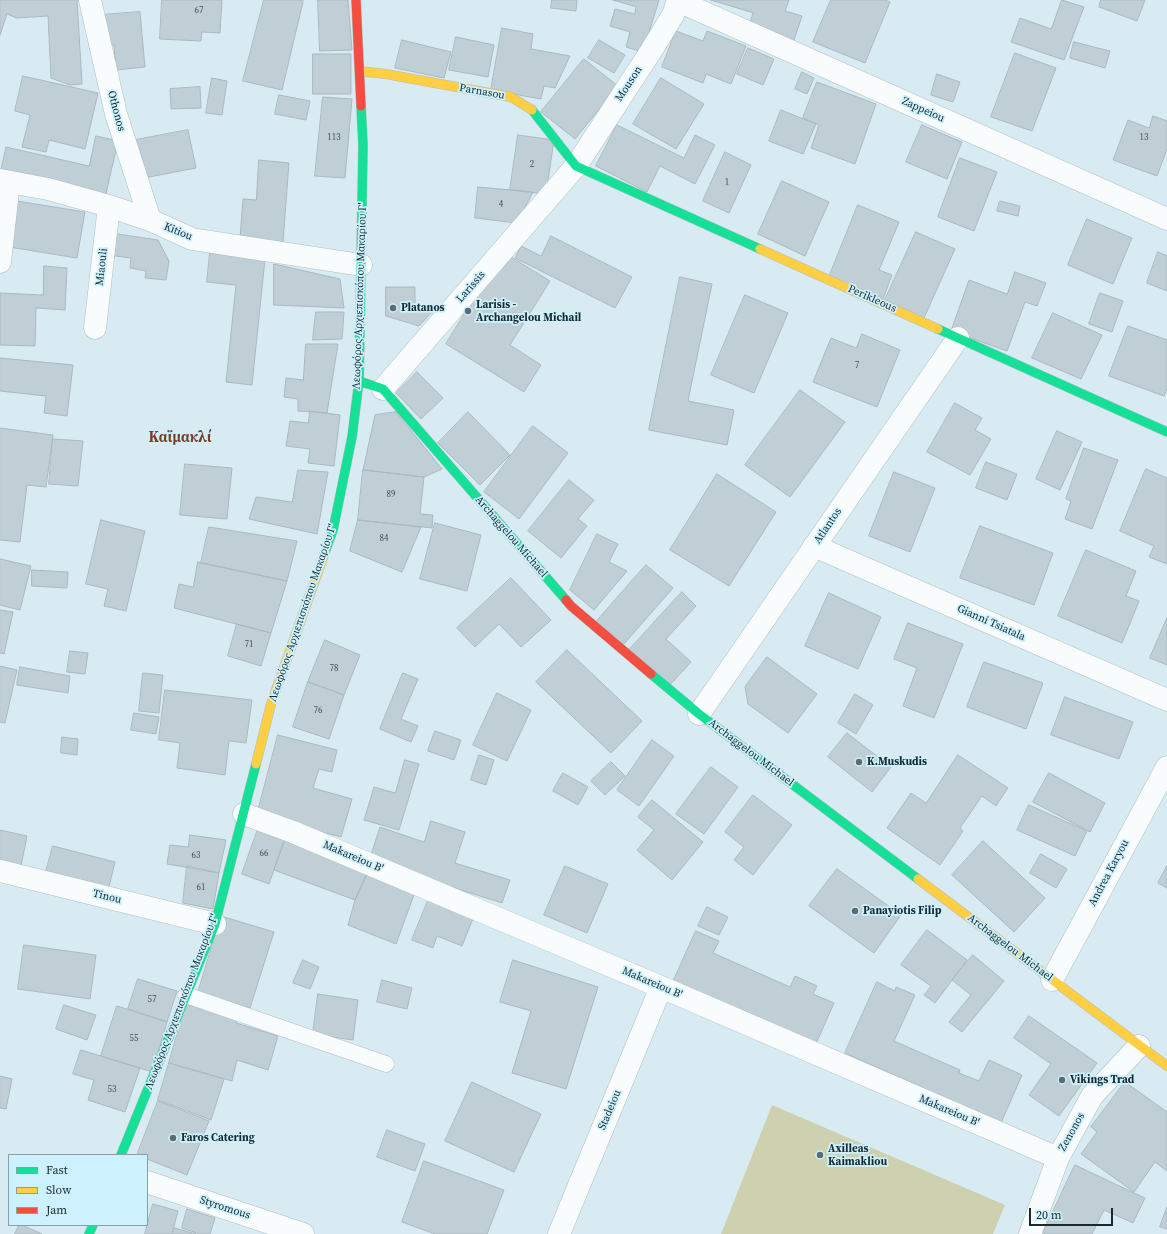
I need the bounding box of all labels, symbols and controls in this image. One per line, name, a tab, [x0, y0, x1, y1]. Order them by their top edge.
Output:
house number: 67	[195, 6, 203, 16]
street label: Mouson	[613, 64, 645, 104]
street label: Parnasou	[458, 82, 506, 102]
street label: Othonos	[104, 89, 128, 133]
street label: Zappeiou	[900, 95, 946, 125]
house number: 113	[327, 133, 341, 143]
house number: 13	[1140, 133, 1148, 143]
house number: 2	[530, 160, 534, 170]
house number: 1	[725, 178, 729, 188]
house number: 4	[499, 200, 503, 210]
street label: Λεωφόρος Αρχιεπισκόπου Μακαρίου Γ'	[350, 202, 370, 390]
street label: Kitiou	[162, 220, 194, 244]
street label: Miaouli	[93, 248, 111, 286]
street label: Larissis	[454, 268, 488, 306]
street label: Perikleous	[846, 282, 898, 316]
place label: Larisis - Archangelou Michail	[476, 298, 581, 324]
place label: Platanos	[401, 301, 445, 315]
marker: Platanos	[388, 303, 398, 313]
marker: Larisis - Archangelou Michail	[463, 306, 473, 316]
house number: 7	[855, 361, 859, 371]
district label: Καϊμακλί	[149, 429, 211, 447]
house number: 89	[387, 490, 395, 500]
street label: Archaggelou Michael	[472, 494, 550, 580]
street label: Atlantos	[811, 506, 845, 546]
street label: Λεωφόρος Αρχιεπισκόπου Μακαρίου Γ'	[266, 522, 340, 704]
house number: 84	[380, 534, 388, 544]
street label: Gianni Tsiatala	[955, 602, 1027, 644]
house number: 71	[245, 640, 253, 650]
house number: 78	[330, 664, 338, 674]
house number: 76	[314, 706, 322, 716]
street label: Archaggelou Michael	[706, 717, 796, 789]
place label: K.Muskudis	[867, 755, 927, 769]
marker: K.Muskudis	[854, 757, 864, 767]
street label: Andrea Karyou	[1086, 837, 1132, 909]
street label: Makareiou B'	[321, 838, 385, 876]
house number: 66	[260, 849, 268, 859]
house number: 63	[192, 851, 200, 861]
house number: 61	[197, 883, 205, 893]
street label: Tinou	[91, 887, 123, 907]
place label: Panayiotis Filip	[863, 904, 941, 918]
marker: Panayiotis Filip	[850, 906, 860, 916]
street label: Λεωφόρος Αρχιεπισκόπου Μακαρίου Γ'	[142, 912, 222, 1092]
street label: Archaggelou Michael	[965, 912, 1055, 984]
street label: Makareiou B'	[620, 964, 684, 1002]
house number: 57	[148, 995, 156, 1005]
house number: 55	[130, 1034, 138, 1044]
place label: Vikings Trad	[1070, 1073, 1134, 1087]
marker: Vikings Trad	[1057, 1075, 1067, 1085]
house number: 53	[108, 1085, 116, 1095]
street label: Stadeiou	[596, 1088, 624, 1132]
street label: Makareiou B'	[917, 1092, 981, 1130]
street label: Zenonos	[1056, 1110, 1088, 1154]
place label: Faros Catering	[181, 1131, 255, 1145]
marker: Faros Catering	[168, 1133, 178, 1143]
place label: Axilleas Kaimakliou	[828, 1142, 887, 1168]
marker: Axilleas Kaimakliou	[815, 1150, 825, 1160]
legend	[8, 1154, 148, 1226]
text: Fast	[46, 1162, 68, 1178]
text: Slow	[46, 1182, 71, 1198]
street label: Styromous	[198, 1194, 252, 1222]
scale bar	[1031, 1200, 1115, 1226]
text: Jam	[46, 1202, 67, 1218]
text: 20 m	[1036, 1207, 1062, 1223]

